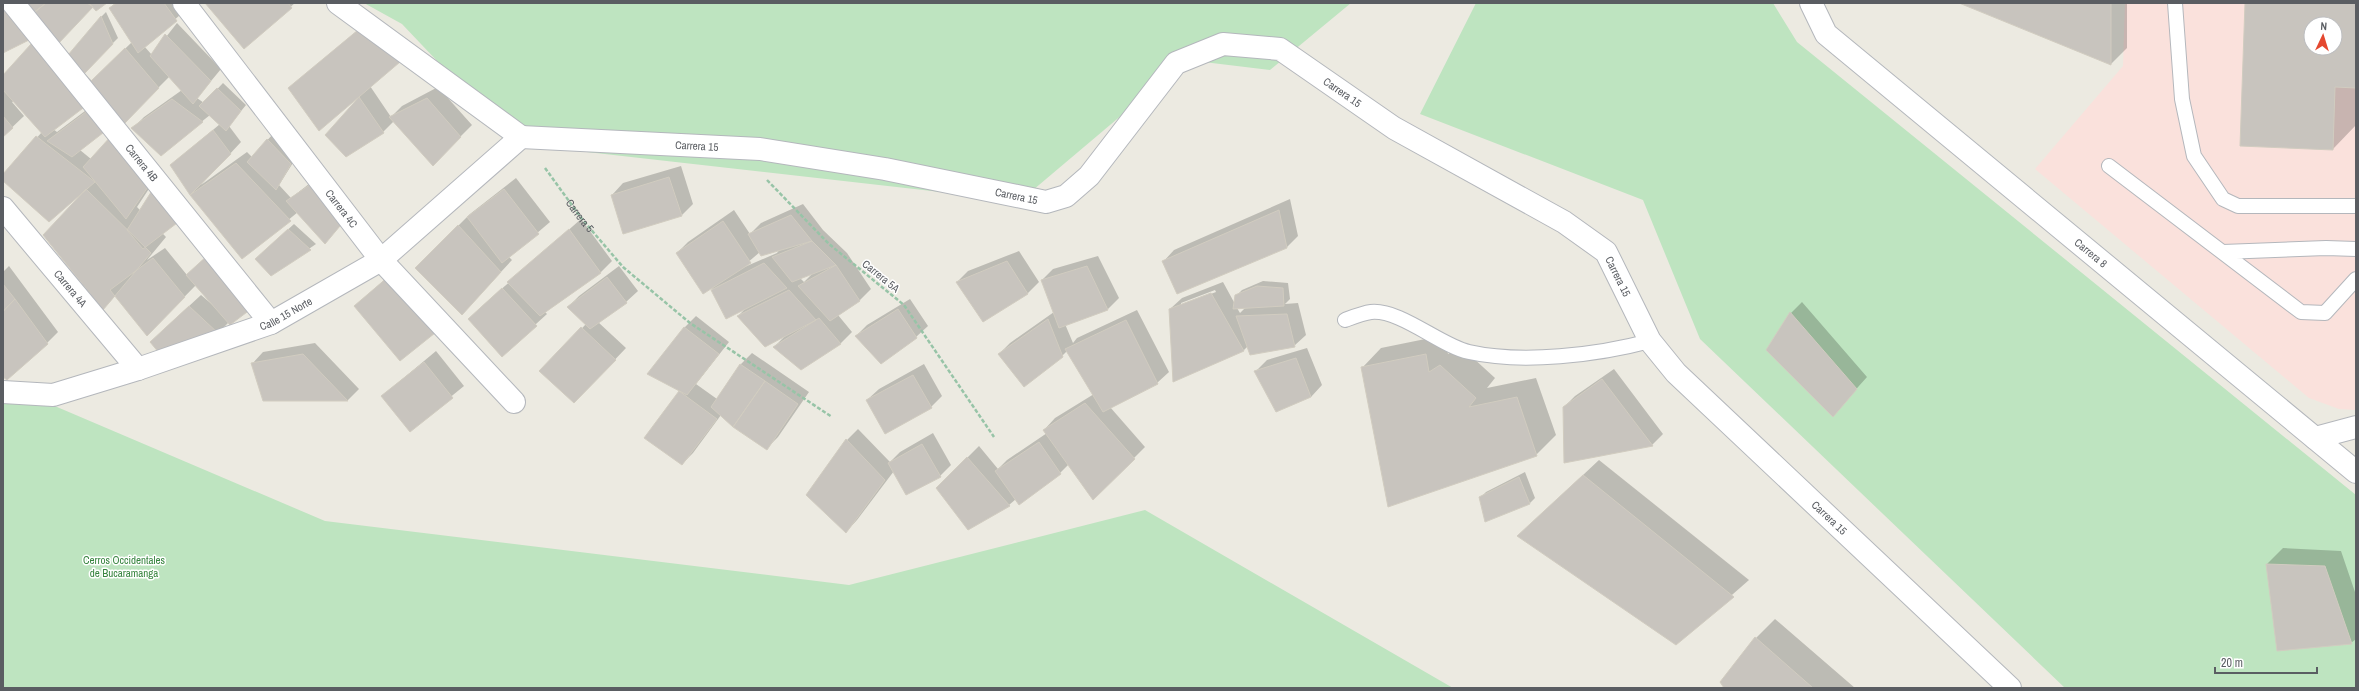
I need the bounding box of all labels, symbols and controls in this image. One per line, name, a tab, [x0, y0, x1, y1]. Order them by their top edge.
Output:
north arrow	[2303, 16, 2343, 56]
text: N	[2320, 19, 2327, 33]
street label: Carrera 15	[1321, 74, 1364, 110]
street label: Carrera 15	[675, 138, 719, 154]
street label: Carrera 4B	[122, 141, 161, 184]
street label: Carrera 15	[994, 185, 1039, 207]
street label: Carrera 4C	[322, 187, 361, 231]
street label: Carrera 5	[563, 196, 597, 235]
street label: Carrera 8	[2072, 235, 2110, 270]
street label: Carrera 15	[1602, 254, 1634, 299]
street label: Carrera 5A	[859, 257, 903, 296]
street label: Carrera 4A	[51, 267, 91, 311]
street label: Calle 15 Norte	[258, 294, 315, 333]
street label: Carrera 15	[1809, 498, 1850, 538]
park label: Cerros Occidentales de Bucaramanga	[83, 553, 166, 580]
scale bar	[2215, 649, 2317, 675]
text: 20 m	[2221, 655, 2243, 671]

